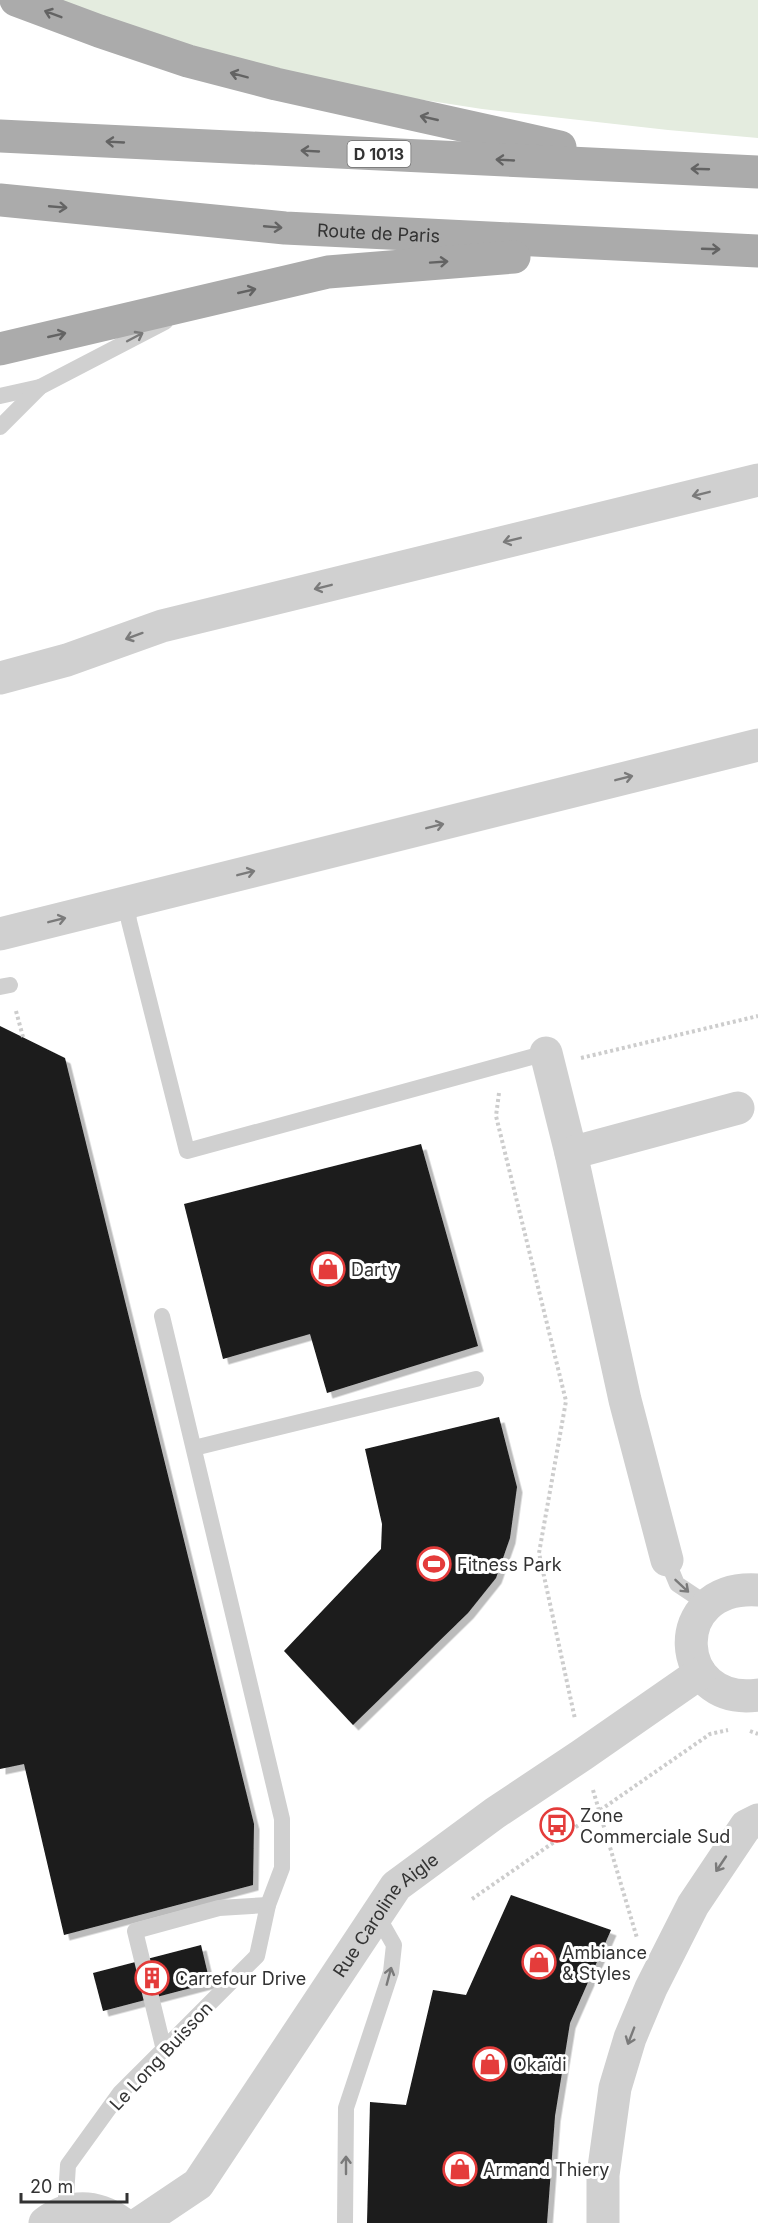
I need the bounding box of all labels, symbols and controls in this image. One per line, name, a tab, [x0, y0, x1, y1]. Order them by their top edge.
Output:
one-way arrow	[45, 8, 63, 19]
one-way arrow	[230, 68, 249, 80]
one-way arrow	[419, 112, 439, 123]
one-way arrow	[106, 136, 126, 147]
road number: D 1013	[348, 141, 410, 167]
one-way arrow	[300, 145, 320, 156]
one-way arrow	[495, 155, 515, 166]
one-way arrow	[690, 164, 710, 175]
one-way arrow	[48, 202, 68, 213]
street label: Route de Paris	[316, 219, 441, 246]
one-way arrow	[263, 222, 283, 233]
one-way arrow	[700, 243, 720, 255]
one-way arrow	[429, 256, 449, 267]
one-way arrow	[237, 285, 256, 296]
one-way arrow	[47, 329, 66, 341]
one-way arrow	[125, 331, 143, 342]
one-way arrow	[692, 488, 711, 500]
one-way arrow	[503, 534, 522, 546]
one-way arrow	[313, 581, 332, 593]
one-way arrow	[125, 632, 144, 643]
one-way arrow	[614, 772, 633, 784]
one-way arrow	[425, 819, 444, 831]
one-way arrow	[236, 866, 255, 878]
one-way arrow	[47, 914, 66, 926]
shop icon: Darty	[310, 1251, 346, 1287]
place label: Darty	[351, 1259, 398, 1280]
sports icon: Fitness Park	[416, 1546, 452, 1582]
place label: Fitness Park	[457, 1554, 562, 1575]
one-way arrow	[674, 1578, 689, 1593]
place label: Zone Commerciale Sud	[580, 1805, 730, 1847]
bus stop icon: Zone Commerciale Sud	[539, 1807, 575, 1843]
street label: Rue Caroline Aigle	[328, 1848, 442, 1981]
one-way arrow	[715, 1855, 727, 1871]
place label: Ambiance & Styles	[562, 1942, 647, 1984]
shop icon: Ambiance & Styles	[521, 1944, 557, 1980]
building icon: Carrefour Drive	[134, 1960, 170, 1996]
one-way arrow	[384, 1967, 395, 1986]
place label: Carrefour Drive	[175, 1968, 306, 1989]
street label: Le Long Buisson	[105, 1997, 217, 2115]
one-way arrow	[625, 2027, 636, 2045]
shop icon: Okaïdi	[472, 2046, 508, 2082]
place label: Okaïdi	[513, 2054, 567, 2075]
shop icon: Armand Thiery	[442, 2151, 478, 2187]
one-way arrow	[340, 2155, 352, 2175]
place label: Armand Thiery	[483, 2159, 609, 2180]
scale bar	[21, 2166, 128, 2204]
text: 20 m	[30, 2176, 73, 2197]

